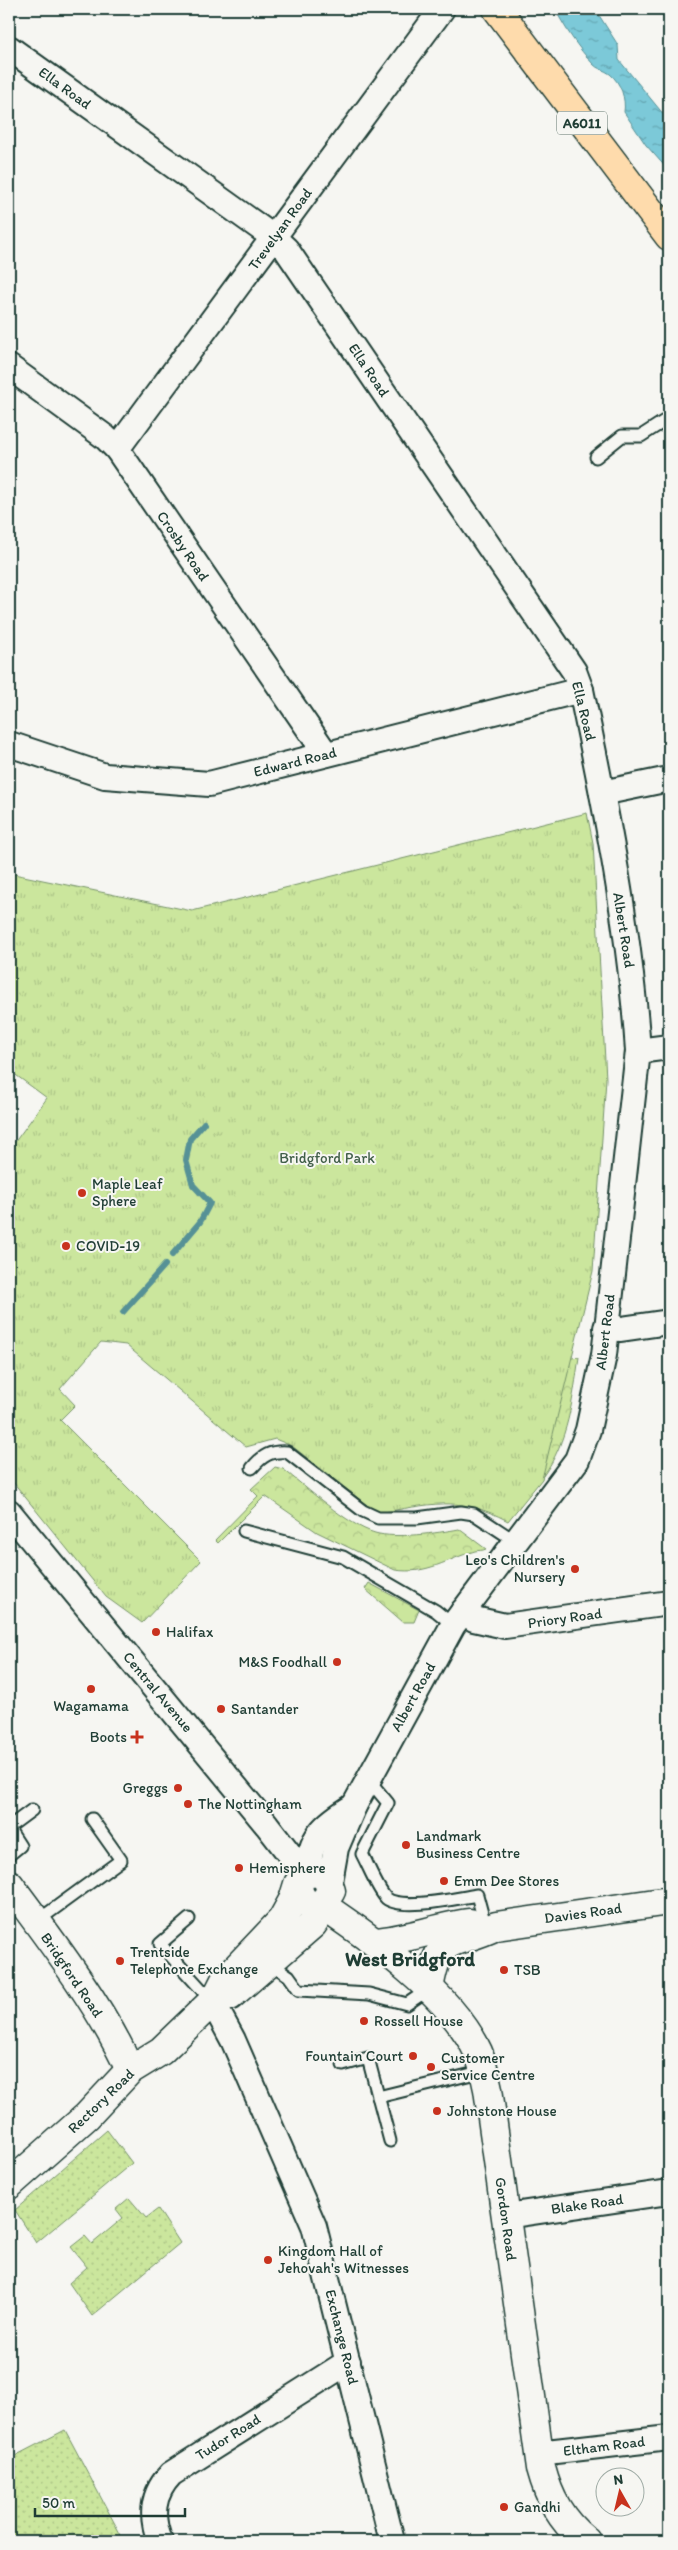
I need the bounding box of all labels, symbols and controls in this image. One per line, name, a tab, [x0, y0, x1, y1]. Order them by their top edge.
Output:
street label: Ella Road	[35, 63, 95, 113]
road number: A6011	[557, 112, 607, 134]
street label: Trevelyan Road	[244, 184, 316, 274]
street label: Ella Road	[345, 340, 393, 400]
street label: Crosby Road	[153, 508, 213, 584]
street label: Ella Road	[568, 679, 600, 743]
street label: Edward Road	[252, 743, 338, 781]
street label: Albert Road	[609, 891, 639, 969]
park label: Bridgford Park	[279, 1149, 375, 1167]
place label: Maple Leaf Sphere	[92, 1175, 163, 1210]
marker: Maple Leaf Sphere	[76, 1187, 88, 1199]
place label: COVID-19	[76, 1237, 140, 1255]
marker: COVID-19	[60, 1240, 72, 1252]
street label: Albert Road	[591, 1293, 619, 1371]
place label: Leo's Children's Nursery	[465, 1551, 565, 1586]
marker: Leo's Children's Nursery	[569, 1563, 581, 1575]
street label: Priory Road	[527, 1604, 604, 1632]
place label: Halifax	[166, 1623, 214, 1641]
marker: Halifax	[150, 1626, 162, 1638]
street label: Central Avenue	[119, 1648, 197, 1736]
place label: M&S Foodhall	[239, 1653, 328, 1671]
marker: M&S Foodhall	[331, 1656, 343, 1668]
street label: Albert Road	[387, 1659, 439, 1735]
marker: Wagamama	[85, 1683, 97, 1695]
place label: Wagamama	[53, 1697, 129, 1715]
place label: Santander	[231, 1700, 299, 1718]
marker: Santander	[215, 1703, 227, 1715]
place label: Boots	[90, 1728, 127, 1746]
marker: Boots	[131, 1731, 143, 1743]
place label: Greggs	[123, 1779, 168, 1797]
marker: Greggs	[172, 1782, 184, 1794]
place label: The Nottingham	[198, 1795, 302, 1813]
marker: The Nottingham	[182, 1798, 194, 1810]
place label: Landmark Business Centre	[416, 1827, 520, 1862]
marker: Landmark Business Centre	[400, 1839, 412, 1851]
place label: Hemisphere	[249, 1859, 326, 1877]
marker: Hemisphere	[233, 1862, 245, 1874]
place label: Emm Dee Stores	[454, 1872, 559, 1890]
marker: Emm Dee Stores	[438, 1875, 450, 1887]
street label: Davies Road	[543, 1899, 623, 1927]
street label: Bridgford Road	[37, 1929, 107, 2021]
place label: Trentside Telephone Exchange	[130, 1943, 258, 1978]
district label: West Bridgford	[345, 1947, 475, 1972]
marker: Trentside Telephone Exchange	[114, 1955, 126, 1967]
place label: TSB	[514, 1961, 541, 1979]
marker: TSB	[498, 1964, 510, 1976]
place label: Rossell House	[374, 2012, 463, 2030]
marker: Rossell House	[358, 2015, 370, 2027]
place label: Fountain Court	[305, 2047, 403, 2065]
place label: Customer Service Centre	[441, 2049, 535, 2084]
marker: Fountain Court	[407, 2050, 419, 2062]
marker: Customer Service Centre	[425, 2061, 437, 2073]
street label: Rectory Road	[64, 2065, 138, 2137]
place label: Johnstone House	[447, 2102, 557, 2120]
marker: Johnstone House	[431, 2105, 443, 2117]
street label: Gordon Road	[491, 2176, 521, 2263]
street label: Blake Road	[550, 2190, 624, 2218]
place label: Kingdom Hall of Jehovah's Witnesses	[278, 2242, 409, 2277]
marker: Kingdom Hall of Jehovah's Witnesses	[262, 2254, 274, 2266]
street label: Exchange Road	[321, 2288, 363, 2386]
street label: Tudor Road	[192, 2410, 264, 2464]
street label: Eltham Road	[562, 2432, 646, 2460]
north arrow	[596, 2468, 646, 2518]
text: N	[612, 2471, 624, 2489]
scale bar	[35, 2485, 185, 2517]
text: 50 m	[42, 2494, 75, 2512]
place label: Gandhi	[514, 2498, 561, 2516]
marker: Gandhi	[498, 2501, 510, 2513]

